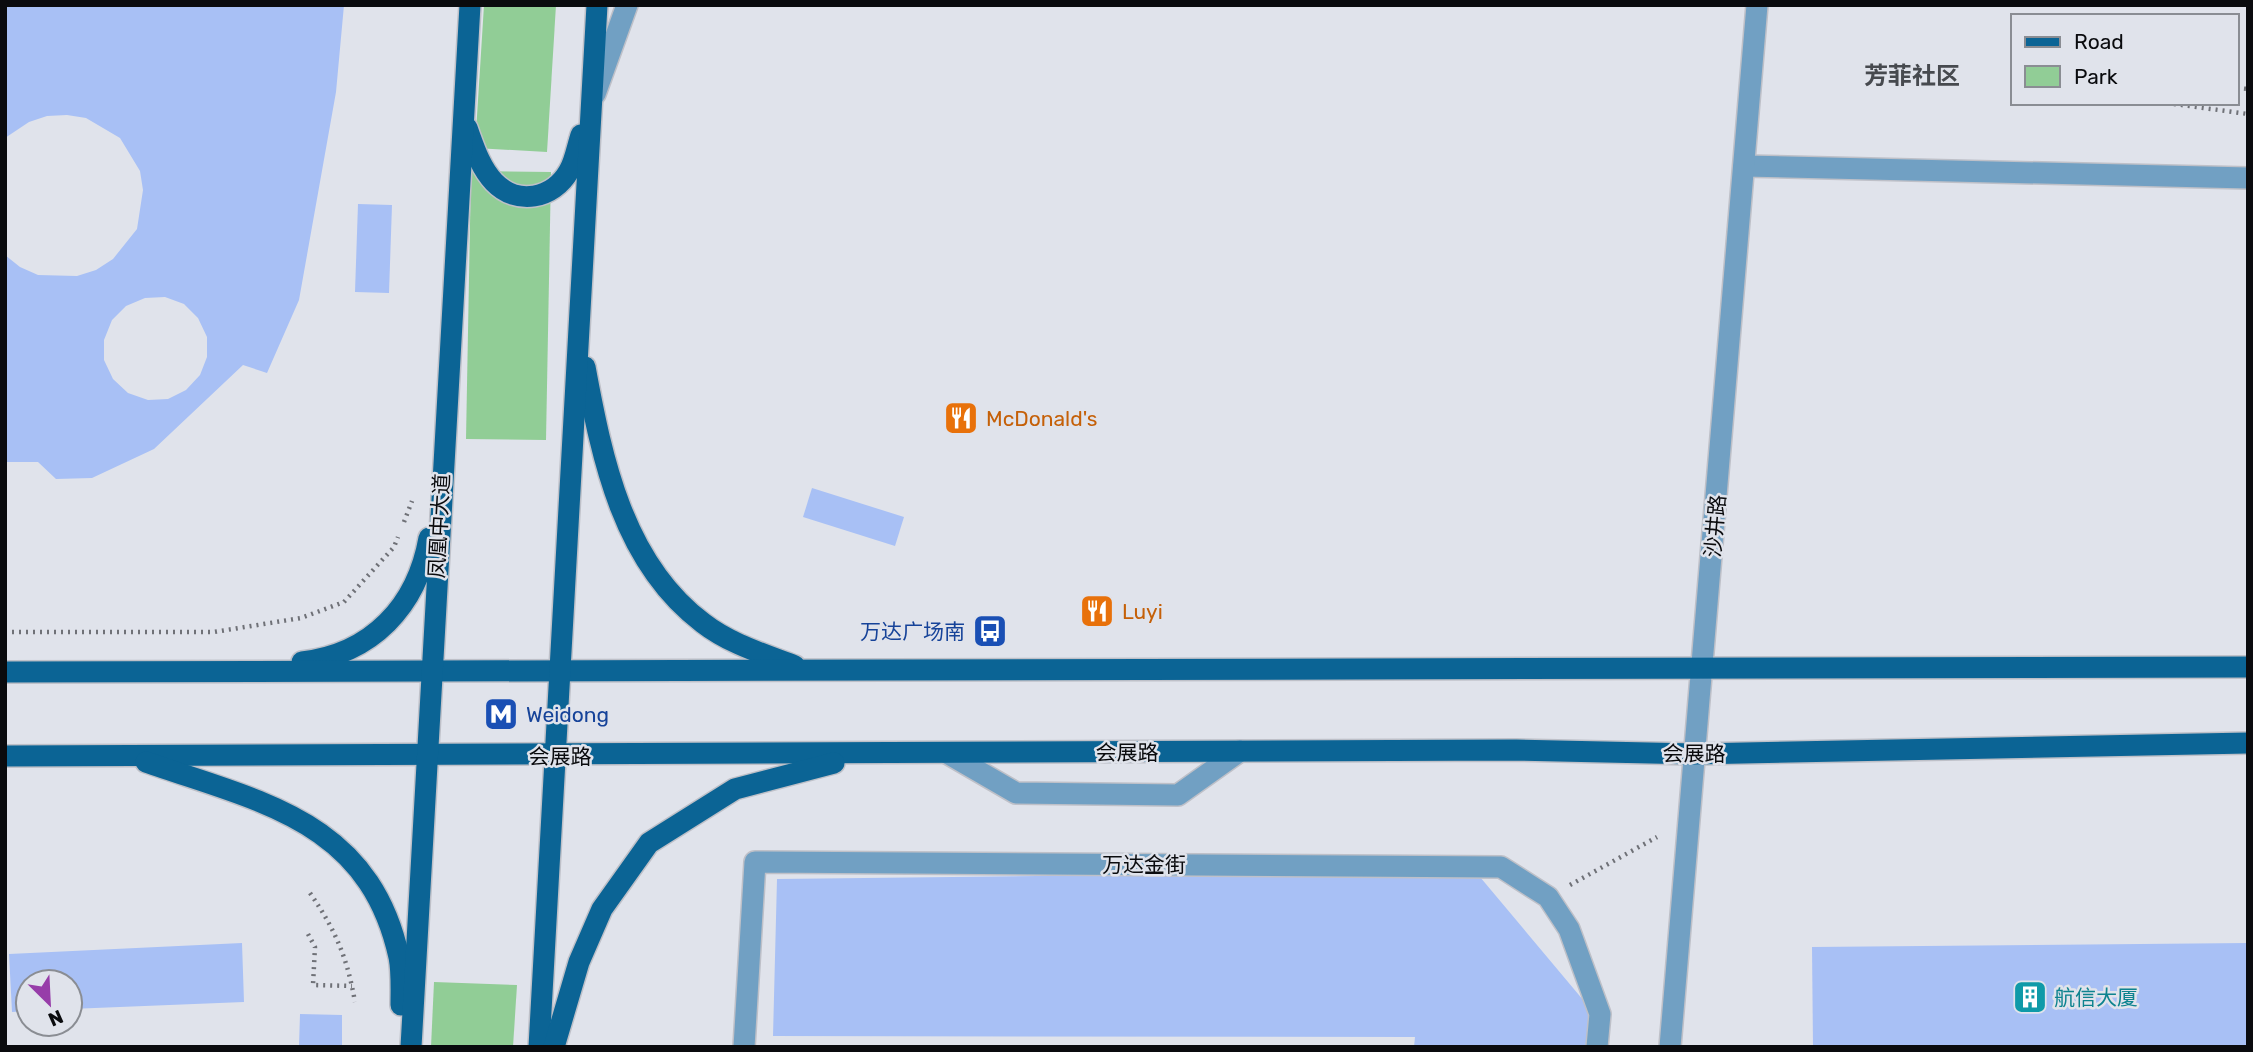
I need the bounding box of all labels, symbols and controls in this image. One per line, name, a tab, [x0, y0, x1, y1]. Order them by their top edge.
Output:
legend	[2011, 14, 2239, 105]
text: Road	[2074, 29, 2124, 54]
district label: 芳菲社区	[1864, 62, 1960, 90]
text: Park	[2074, 64, 2118, 89]
restaurant icon: McDonald's	[942, 399, 980, 437]
place label: McDonald's	[986, 406, 1098, 431]
street label: 凤凰中大道	[424, 473, 454, 579]
street label: 沙井路	[1700, 494, 1730, 558]
restaurant icon: Luyi	[1078, 592, 1116, 630]
place label: Luyi	[1122, 599, 1163, 624]
bus stop icon: 万达广场南	[971, 612, 1009, 650]
place label: 万达广场南	[860, 619, 965, 644]
metro station icon: Weidong	[482, 695, 520, 733]
place label: Weidong	[526, 702, 609, 727]
street label: 会展路	[1096, 740, 1159, 765]
street label: 会展路	[1663, 741, 1726, 766]
street label: 会展路	[529, 744, 592, 769]
street label: 万达金街	[1102, 852, 1186, 877]
north arrow	[14, 968, 84, 1038]
building icon: 航信大厦	[2011, 978, 2049, 1016]
place label: 航信大厦	[2054, 985, 2138, 1010]
text: N	[45, 1005, 67, 1031]

